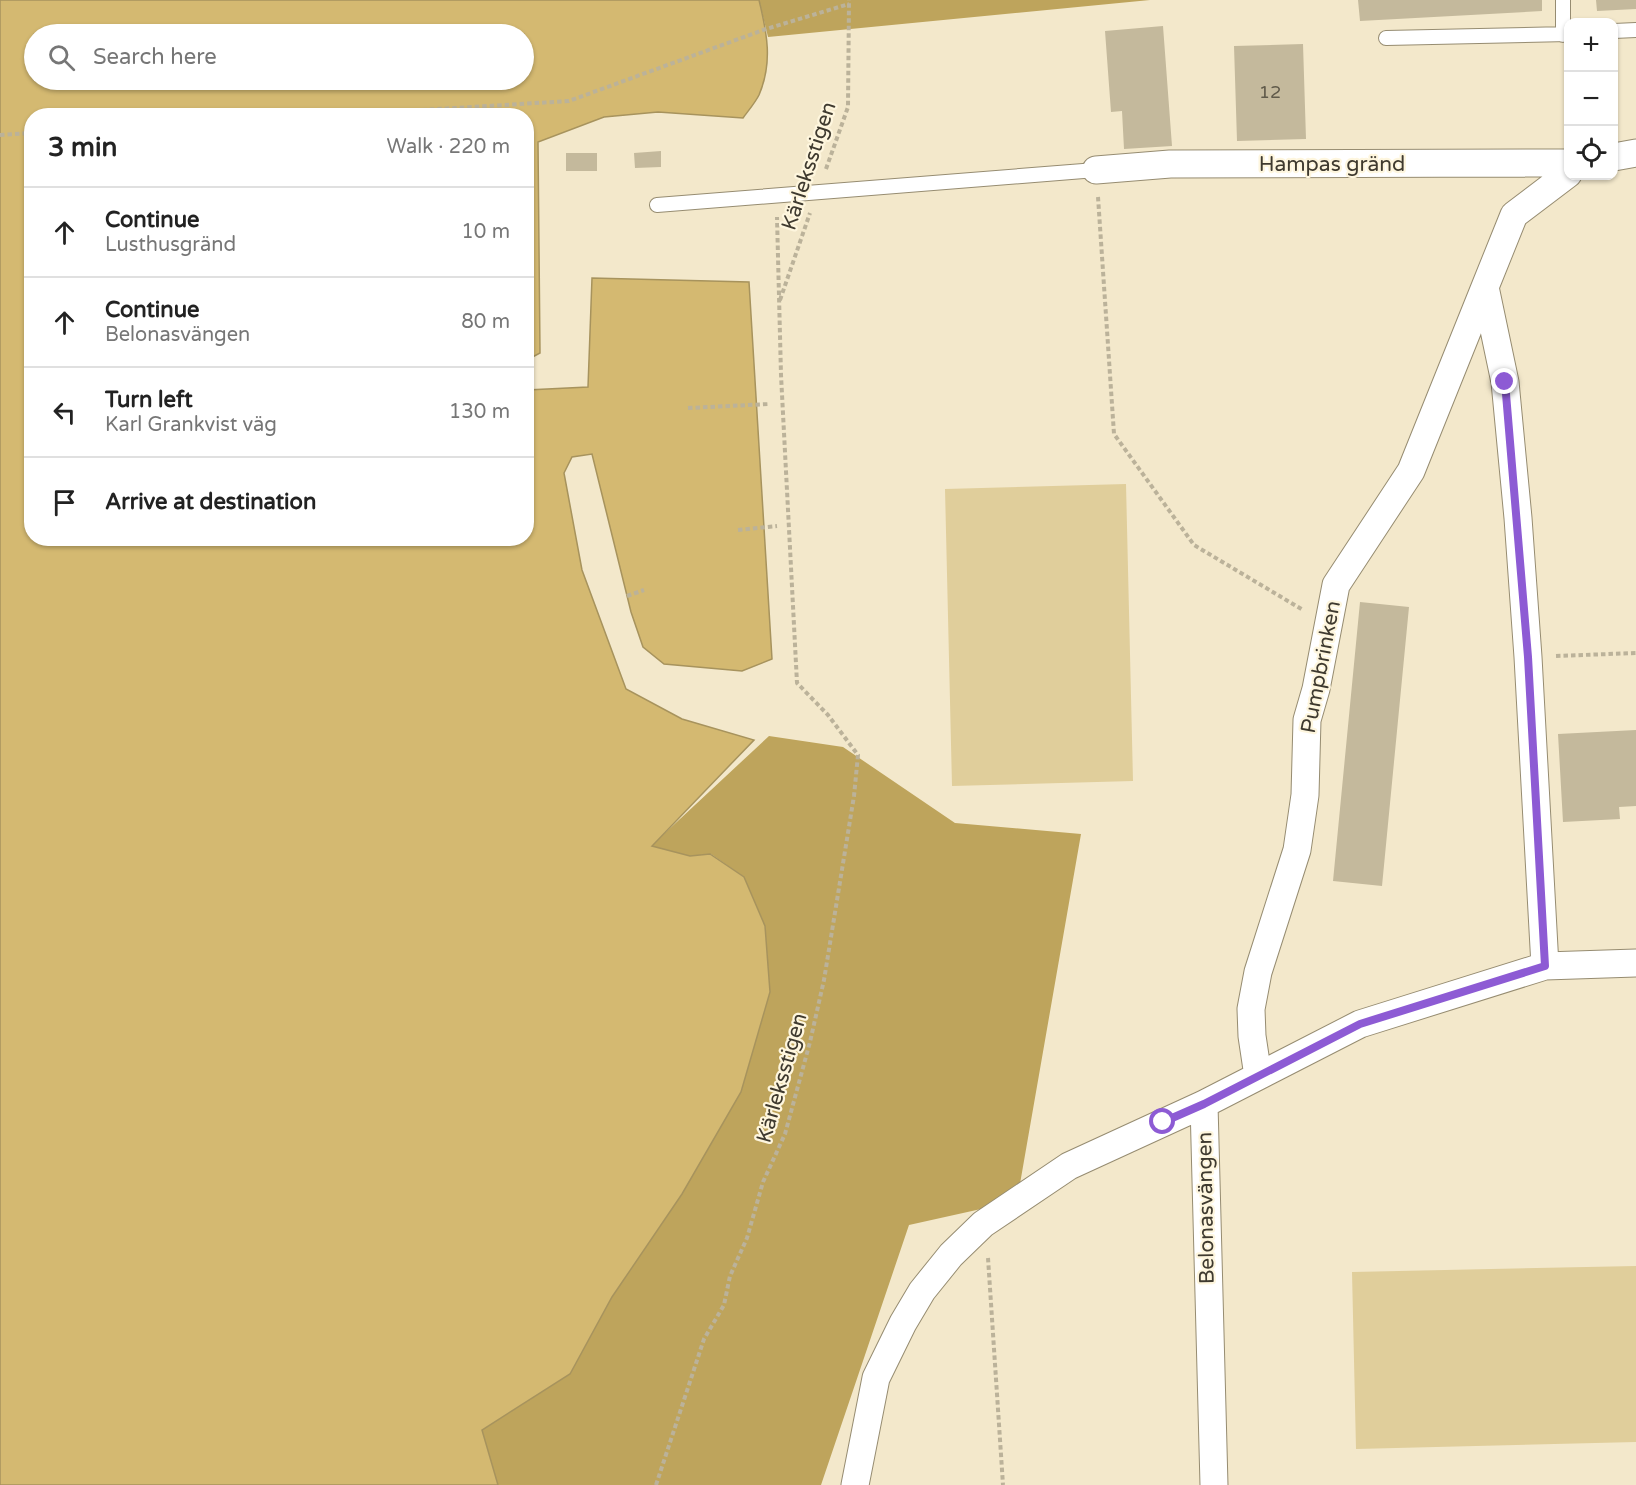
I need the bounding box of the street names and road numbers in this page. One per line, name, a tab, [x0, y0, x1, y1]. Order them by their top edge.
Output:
street label: Kärleksstigen	[776, 99, 842, 233]
street label: Hampas gränd	[1259, 152, 1405, 177]
street label: Pumpbrinken	[1296, 599, 1346, 735]
street label: Kärleksstigen	[752, 1010, 812, 1146]
street label: Belonasvängen	[1192, 1132, 1220, 1284]

